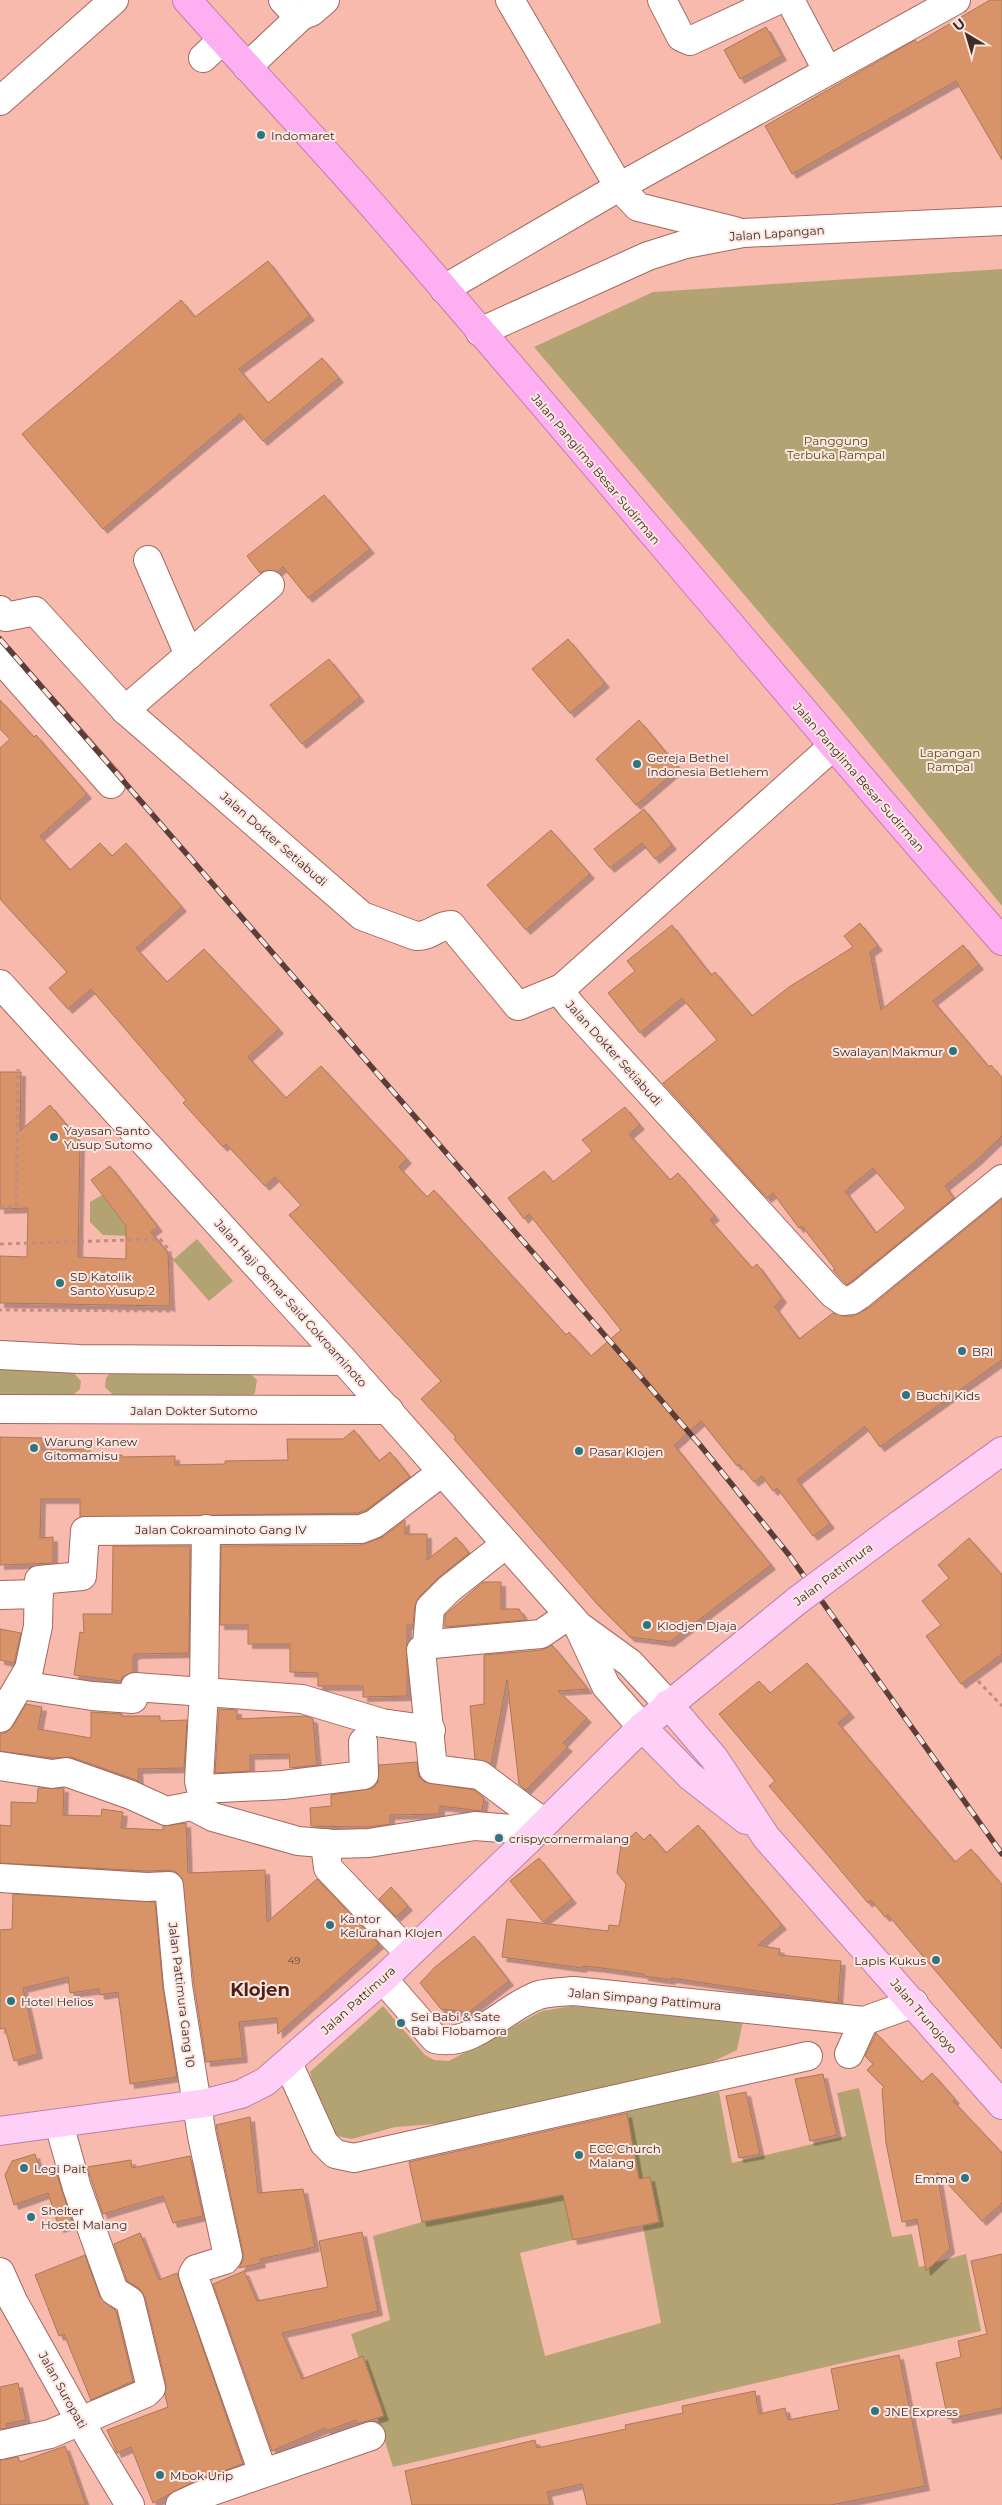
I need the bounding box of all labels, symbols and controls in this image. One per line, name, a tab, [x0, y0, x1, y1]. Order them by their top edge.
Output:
north arrow	[942, 10, 992, 60]
text: U	[949, 14, 969, 35]
place label: Indomaret	[271, 128, 335, 143]
marker: Indomaret	[255, 129, 267, 141]
street label: Jalan Lapangan	[728, 222, 825, 244]
street label: Jalan Panglima Besar Sudirman	[528, 390, 664, 548]
park label: Panggung Terbuka Rampal	[787, 433, 885, 462]
street label: Jalan Panglima Besar Sudirman	[790, 699, 928, 855]
park label: Lapangan Rampal	[920, 745, 980, 774]
place label: Gereja Bethel Indonesia Betlehem	[647, 750, 769, 779]
marker: Gereja Bethel Indonesia Betlehem	[631, 758, 643, 770]
street label: Jalan Dokter Setiabudi	[217, 788, 330, 889]
street label: Jalan Dokter Setiabudi	[562, 997, 665, 1109]
place label: Swalayan Makmur	[832, 1044, 943, 1059]
marker: Swalayan Makmur	[947, 1045, 959, 1057]
place label: Yayasan Santo Yusup Sutomo	[64, 1123, 152, 1152]
marker: Yayasan Santo Yusup Sutomo	[48, 1131, 60, 1143]
street label: Jalan Haji Oemar Said Cokroaminoto	[211, 1215, 371, 1390]
place label: SD Katolik Santo Yusup 2	[70, 1269, 155, 1298]
marker: SD Katolik Santo Yusup 2	[54, 1277, 66, 1289]
place label: BRI	[972, 1344, 993, 1359]
marker: BRI	[956, 1345, 968, 1357]
place label: Buchi Kids	[916, 1388, 980, 1403]
marker: Buchi Kids	[900, 1389, 912, 1401]
street label: Jalan Dokter Sutomo	[130, 1403, 258, 1418]
place label: Warung Kanew Gitomamisu	[44, 1434, 138, 1463]
marker: Warung Kanew Gitomamisu	[28, 1442, 40, 1454]
place label: Pasar Klojen	[589, 1444, 663, 1459]
marker: Pasar Klojen	[573, 1445, 585, 1457]
street label: Jalan Cokroaminoto Gang IV	[134, 1522, 307, 1537]
street label: Jalan Pattimura	[790, 1539, 876, 1609]
place label: Klodjen Djaja	[657, 1618, 737, 1633]
marker: Klodjen Djaja	[641, 1619, 653, 1631]
place label: crispycornermalang	[509, 1831, 629, 1846]
marker: crispycornermalang	[493, 1832, 505, 1844]
place label: Kantor Kelurahan Klojen	[340, 1911, 443, 1940]
marker: Kantor Kelurahan Klojen	[324, 1919, 336, 1931]
street label: Jalan Pattimura Gang 10	[166, 1920, 198, 2069]
place label: Lapis Kukus	[854, 1953, 926, 1968]
house number: 49	[288, 1954, 300, 1967]
marker: Lapis Kukus	[930, 1954, 942, 1966]
street label: Jalan Pattimura	[317, 1963, 398, 2038]
street label: Jalan Trunojoyo	[887, 1975, 961, 2057]
district label: Klojen	[230, 1979, 290, 2001]
street label: Jalan Simpang Pattimura	[567, 1985, 722, 2013]
place label: Hotel Helios	[21, 1994, 94, 2009]
marker: Hotel Helios	[5, 1995, 17, 2007]
place label: Sei Babi & Sate Babi Flobamora	[411, 2009, 507, 2038]
marker: Sei Babi & Sate Babi Flobamora	[395, 2017, 407, 2029]
place label: ECC Church Malang	[589, 2141, 661, 2170]
marker: ECC Church Malang	[573, 2149, 585, 2161]
place label: Legi Pait	[34, 2161, 86, 2176]
marker: Legi Pait	[18, 2162, 30, 2174]
place label: Emma	[914, 2171, 955, 2186]
marker: Emma	[959, 2172, 971, 2184]
place label: Shelter Hostel Malang	[41, 2203, 128, 2232]
marker: Shelter Hostel Malang	[25, 2211, 37, 2223]
street label: Jalan Suropati	[35, 2348, 90, 2431]
place label: JNE Express	[884, 2404, 958, 2419]
marker: JNE Express	[869, 2405, 881, 2417]
place label: Mbok Urip	[170, 2468, 233, 2483]
marker: Mbok Urip	[154, 2469, 166, 2481]

